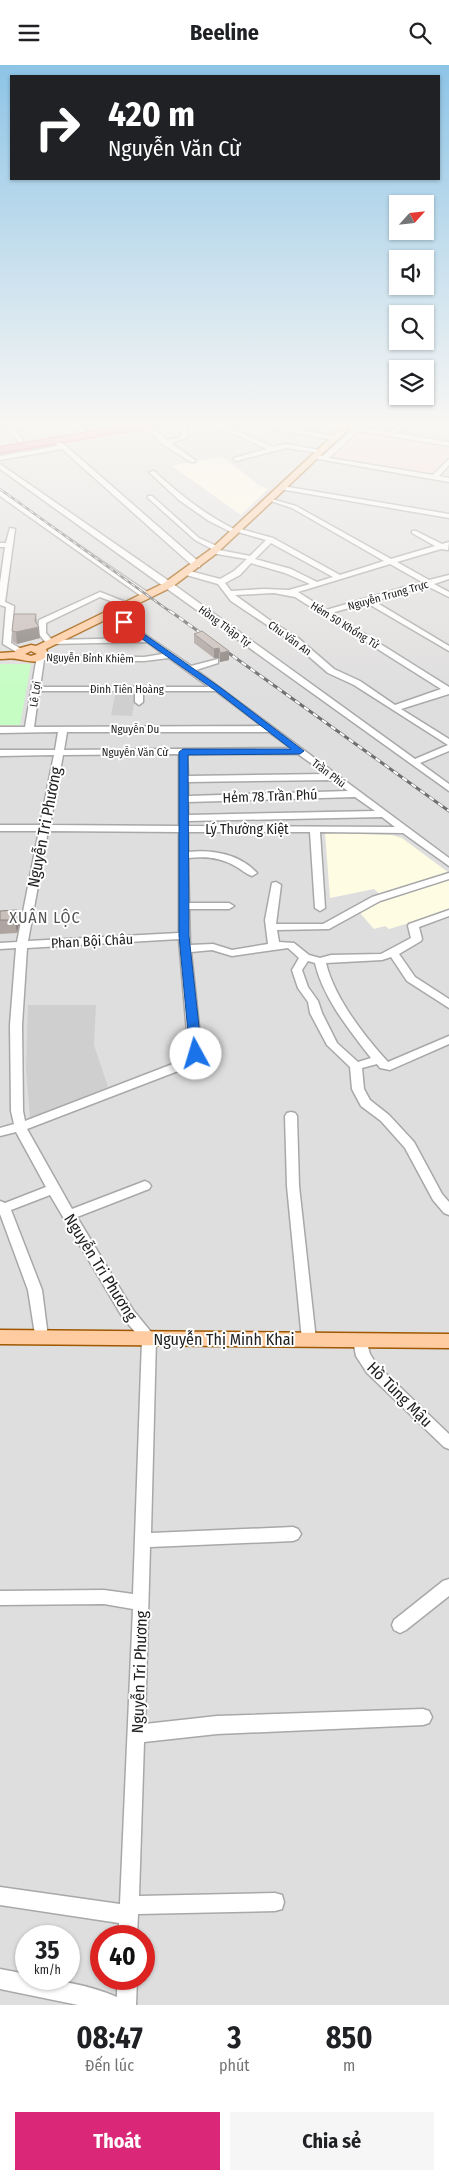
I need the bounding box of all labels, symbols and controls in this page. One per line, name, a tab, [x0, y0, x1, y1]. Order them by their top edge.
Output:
icon: menu	[15, 19, 43, 47]
text: Beeline	[190, 19, 259, 46]
icon: search	[406, 19, 434, 47]
text: 420 m	[108, 93, 195, 135]
icon: right	[25, 95, 90, 160]
text: Nguyễn Văn Cừ	[108, 135, 241, 162]
north arrow	[389, 195, 434, 240]
map controls	[389, 195, 434, 405]
button: sound	[389, 250, 434, 295]
button: search	[389, 305, 434, 350]
button: layers	[389, 360, 434, 405]
street label: Nguyễn Trung Trực	[346, 578, 430, 613]
street label: Hẻm 50 Khổng Tử	[308, 598, 383, 652]
pin	[103, 601, 145, 643]
street label: Hồng Thập Tự	[196, 603, 254, 650]
icon: arrive	[110, 608, 138, 636]
street label: Chu Văn An	[266, 618, 314, 658]
street label: Nguyễn Bỉnh Khiêm	[46, 651, 134, 666]
street label: Lê Lợi	[27, 680, 44, 708]
street label: Đinh Tiên Hoàng	[90, 683, 165, 696]
street label: Nguyễn Du	[111, 723, 159, 736]
street label: Nguyễn Văn Cừ	[102, 746, 169, 759]
street label: Trần Phú	[309, 756, 348, 790]
street label: Nguyễn Tri Phương	[23, 765, 66, 889]
street label: Hẻm 78 Trần Phú	[222, 785, 318, 807]
street label: Lý Thường Kiệt	[205, 821, 289, 838]
district label: XUÂN LỘC	[9, 908, 81, 927]
street label: Phan Bội Châu	[50, 931, 134, 952]
position arrow	[169, 1027, 221, 1079]
street label: Nguyễn Tri Phương	[60, 1210, 141, 1325]
street label: Nguyễn Thị Minh Khai	[153, 1330, 295, 1349]
street label: Hồ Tùng Mậu	[363, 1357, 437, 1431]
street label: Nguyễn Tri Phương	[128, 1610, 151, 1734]
speed limit sign: 40	[90, 1925, 155, 1990]
text: 35	[35, 1936, 60, 1966]
text: km/h	[34, 1963, 61, 1977]
text: 08:47	[76, 2020, 143, 2056]
text: 3	[227, 2020, 241, 2056]
text: 850	[326, 2020, 373, 2056]
text: Đến lúc	[85, 2056, 134, 2075]
text: phút	[219, 2056, 250, 2075]
text: m	[343, 2056, 355, 2075]
button: Thoát	[15, 2112, 220, 2170]
button: Chia sẻ	[230, 2112, 434, 2170]

